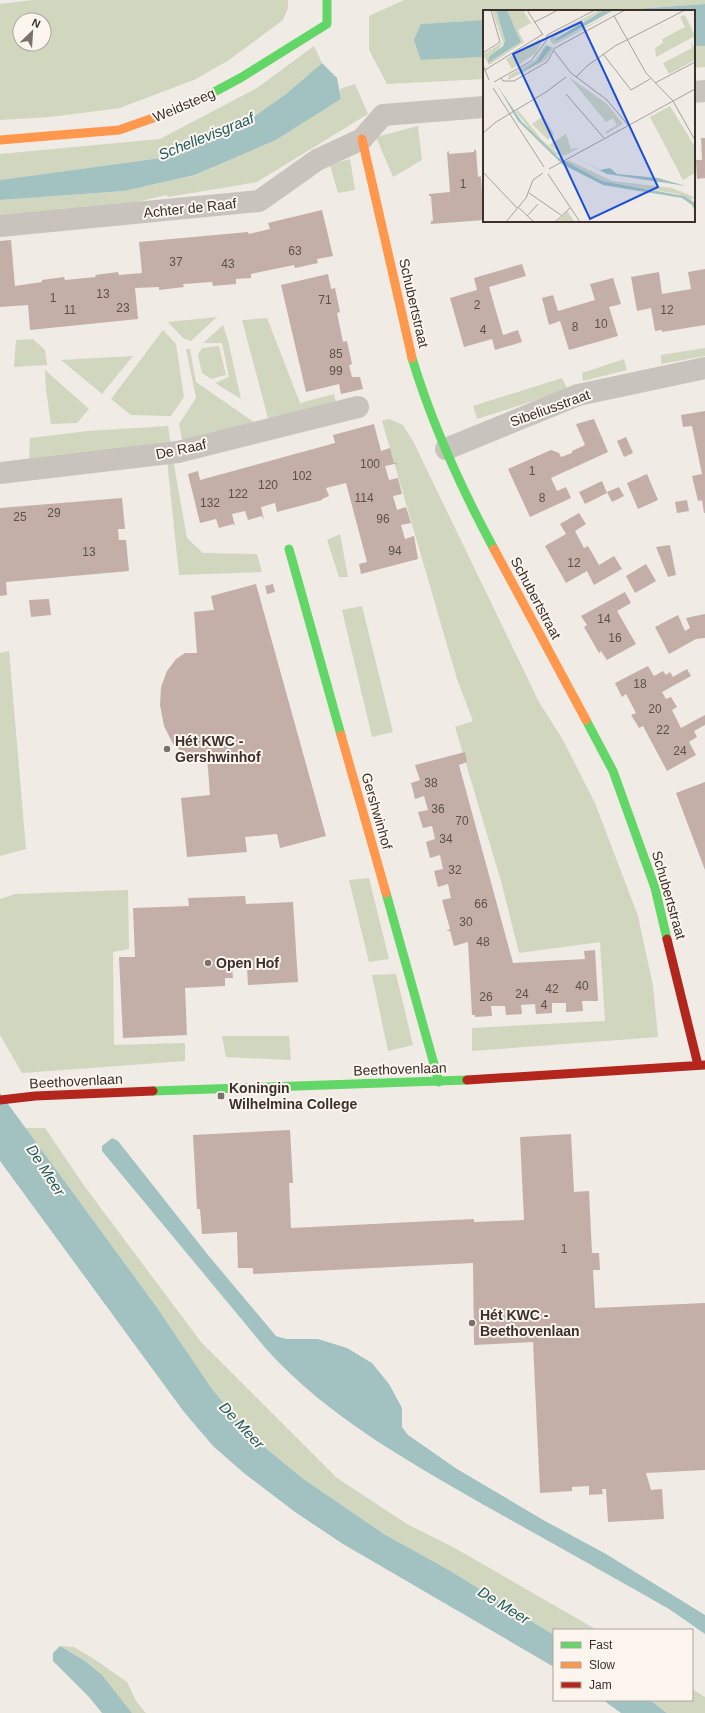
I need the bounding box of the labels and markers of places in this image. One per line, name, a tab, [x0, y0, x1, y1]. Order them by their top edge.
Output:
place label: Hét KWC - Gershwinhof	[175, 733, 261, 765]
marker: Hét KWC - Gershwinhof	[162, 744, 172, 754]
place label: Open Hof	[216, 955, 279, 971]
marker: Open Hof	[203, 958, 213, 968]
place label: Koningin Wilhelmina College	[229, 1080, 357, 1112]
marker: Koningin Wilhelmina College	[216, 1091, 226, 1101]
place label: Hét KWC - Beethovenlaan	[480, 1307, 580, 1339]
marker: Hét KWC - Beethovenlaan	[467, 1318, 477, 1328]

